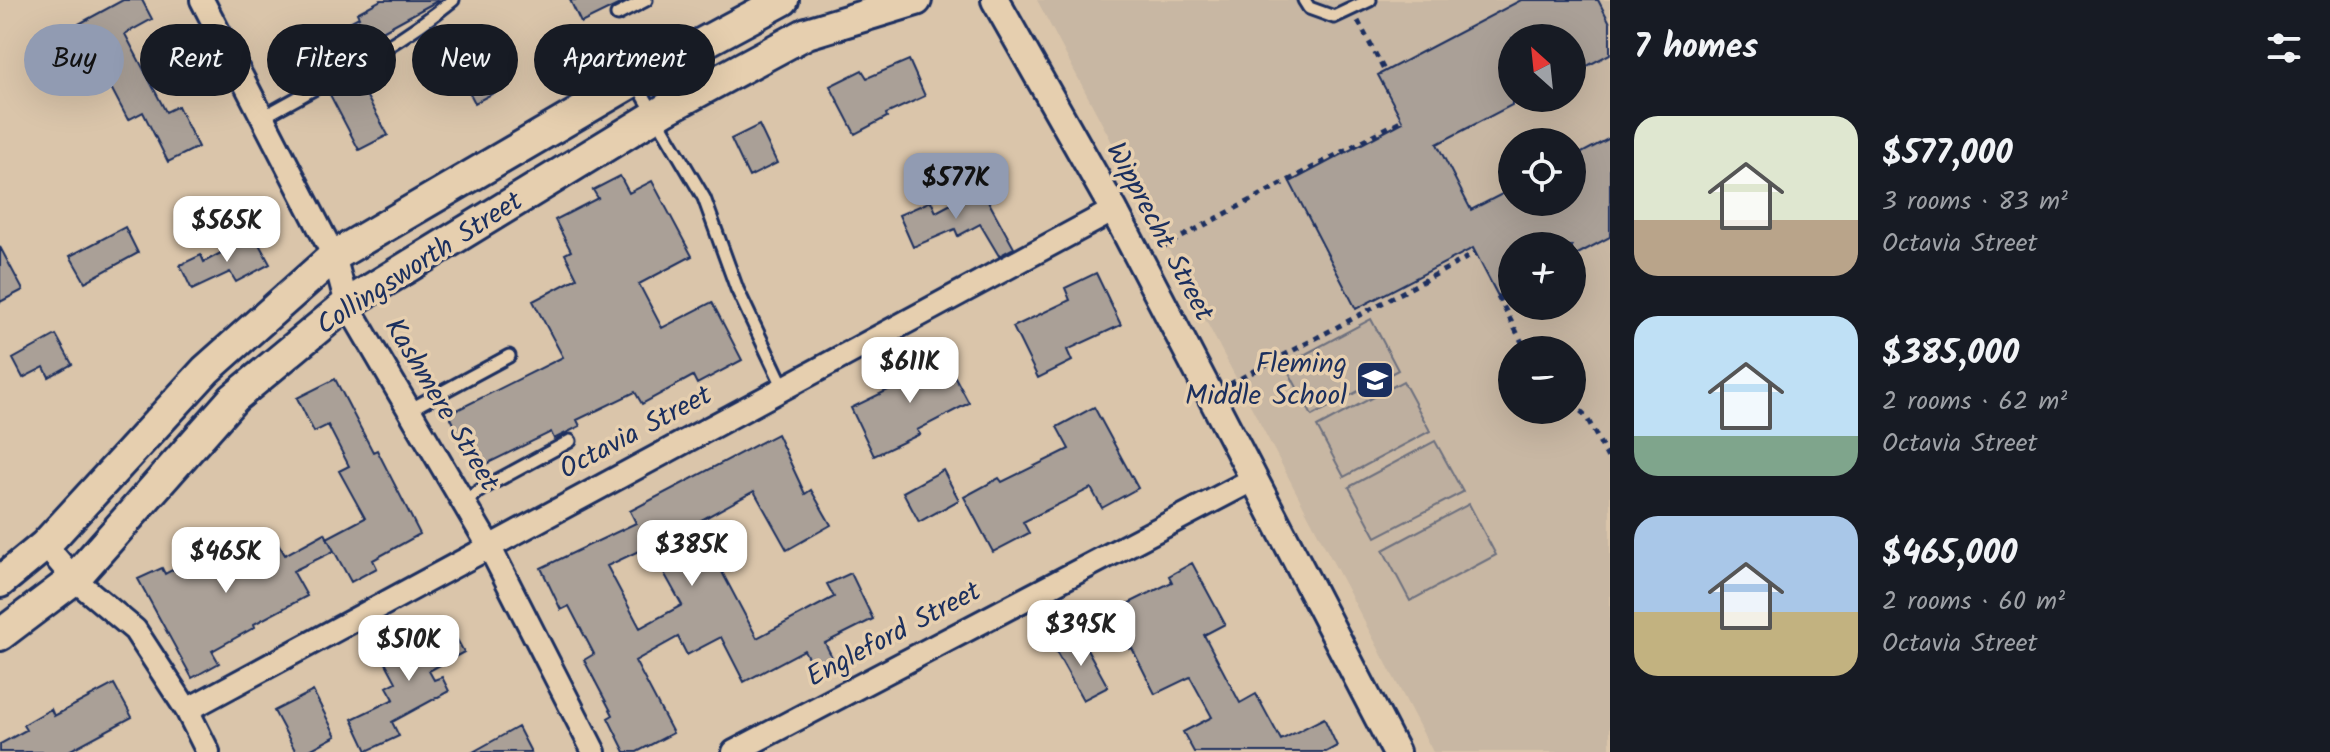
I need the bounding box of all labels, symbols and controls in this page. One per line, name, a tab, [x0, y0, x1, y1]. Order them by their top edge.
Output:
text: 7 homes	[1634, 21, 1758, 75]
chip: Buy	[24, 24, 124, 96]
chip: Rent	[140, 24, 251, 96]
chip: Filters	[267, 24, 396, 96]
chip: New	[412, 24, 518, 96]
chip: Apartment	[534, 24, 715, 96]
north arrow	[1498, 24, 1586, 112]
map controls	[1498, 24, 1586, 424]
icon: filters	[2262, 26, 2306, 70]
text: $577,000	[1882, 127, 2013, 181]
button: locate	[1498, 128, 1586, 216]
street label: Wipprecht Street	[1093, 134, 1226, 331]
icon: home	[1698, 148, 1794, 244]
pin: $577K	[900, 153, 1012, 221]
text: $577K	[922, 158, 990, 200]
street label: Collingsworth Street	[308, 179, 533, 348]
text: 3 rooms · 83 m²	[1882, 181, 2068, 223]
pin: $565K	[171, 196, 283, 264]
text: $565K	[191, 201, 263, 243]
text: Octavia Street	[1882, 223, 2037, 265]
button: +	[1498, 232, 1586, 320]
street label: Kashmere Street	[371, 310, 511, 501]
text: $385,000	[1882, 327, 2019, 381]
button: −	[1498, 336, 1586, 424]
pin: $611K	[854, 337, 966, 405]
text: $611K	[880, 342, 940, 384]
place label: Fleming Middle School	[1185, 342, 1347, 419]
icon: home	[1698, 348, 1794, 444]
school or university icon: Fleming Middle School	[1354, 359, 1396, 401]
street label: Octavia Street	[552, 373, 722, 492]
text: 2 rooms · 62 m²	[1882, 381, 2067, 423]
text: Octavia Street	[1882, 423, 2037, 465]
pin: $385K	[636, 520, 748, 588]
text: $385K	[655, 525, 729, 567]
pin: $465K	[170, 527, 282, 595]
text: $465,000	[1882, 527, 2018, 581]
text: $465K	[190, 532, 262, 574]
icon: home	[1698, 548, 1794, 644]
street label: Engleford Street	[798, 569, 991, 700]
text: 2 rooms · 60 m²	[1882, 581, 2065, 623]
pin: $395K	[1025, 600, 1137, 668]
text: $395K	[1045, 605, 1117, 647]
pin: $510K	[353, 615, 465, 683]
text: $510K	[376, 620, 442, 662]
text: Octavia Street	[1882, 623, 2037, 665]

